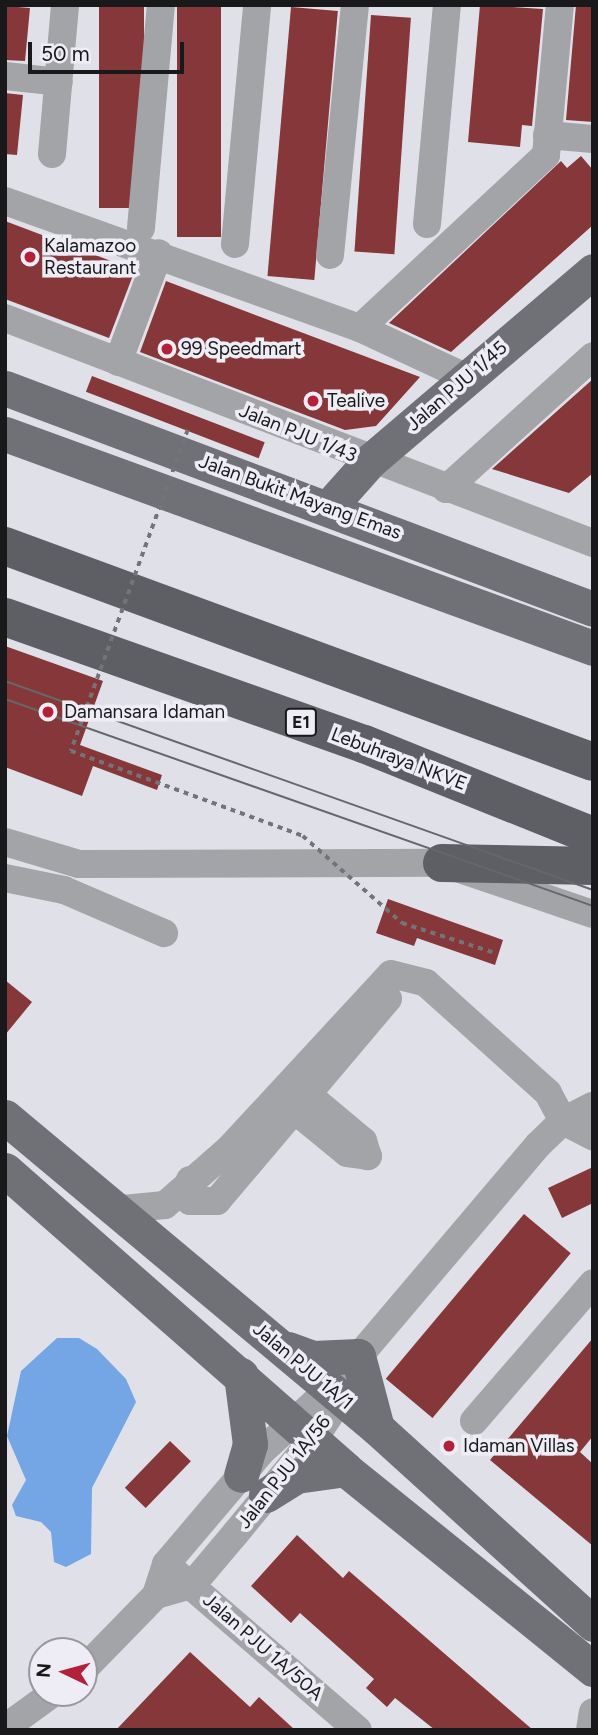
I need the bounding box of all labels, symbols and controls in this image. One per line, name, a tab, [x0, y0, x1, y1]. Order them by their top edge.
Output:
scale bar	[32, 28, 187, 72]
text: 50 m	[41, 41, 90, 66]
place label: Kalamazoo Restaurant	[44, 235, 136, 279]
marker: Kalamazoo Restaurant	[22, 249, 38, 265]
street label: Jalan PJU 1/45	[402, 336, 512, 436]
place label: 99 Speedmart	[181, 338, 301, 360]
marker: 99 Speedmart	[159, 341, 175, 357]
place label: Tealive	[327, 390, 385, 412]
marker: Tealive	[305, 393, 321, 409]
street label: Jalan PJU 1/43	[236, 399, 360, 467]
street label: Jalan Bukit Mayang Emas	[196, 450, 404, 544]
place label: Damansara Idaman	[64, 701, 225, 723]
marker: Damansara Idaman	[38, 702, 58, 722]
road number: E1	[284, 708, 318, 736]
street label: Lebuhraya NKVE	[328, 723, 470, 795]
street label: Jalan PJU 1A/1	[248, 1318, 358, 1414]
street label: Jalan PJU 1A/56	[233, 1411, 335, 1533]
place label: Idaman Villas	[463, 1435, 575, 1457]
marker: Idaman Villas	[441, 1438, 457, 1454]
street label: Jalan PJU 1A/50A	[198, 1589, 328, 1705]
north arrow	[28, 1637, 98, 1707]
text: N	[31, 1662, 56, 1679]

